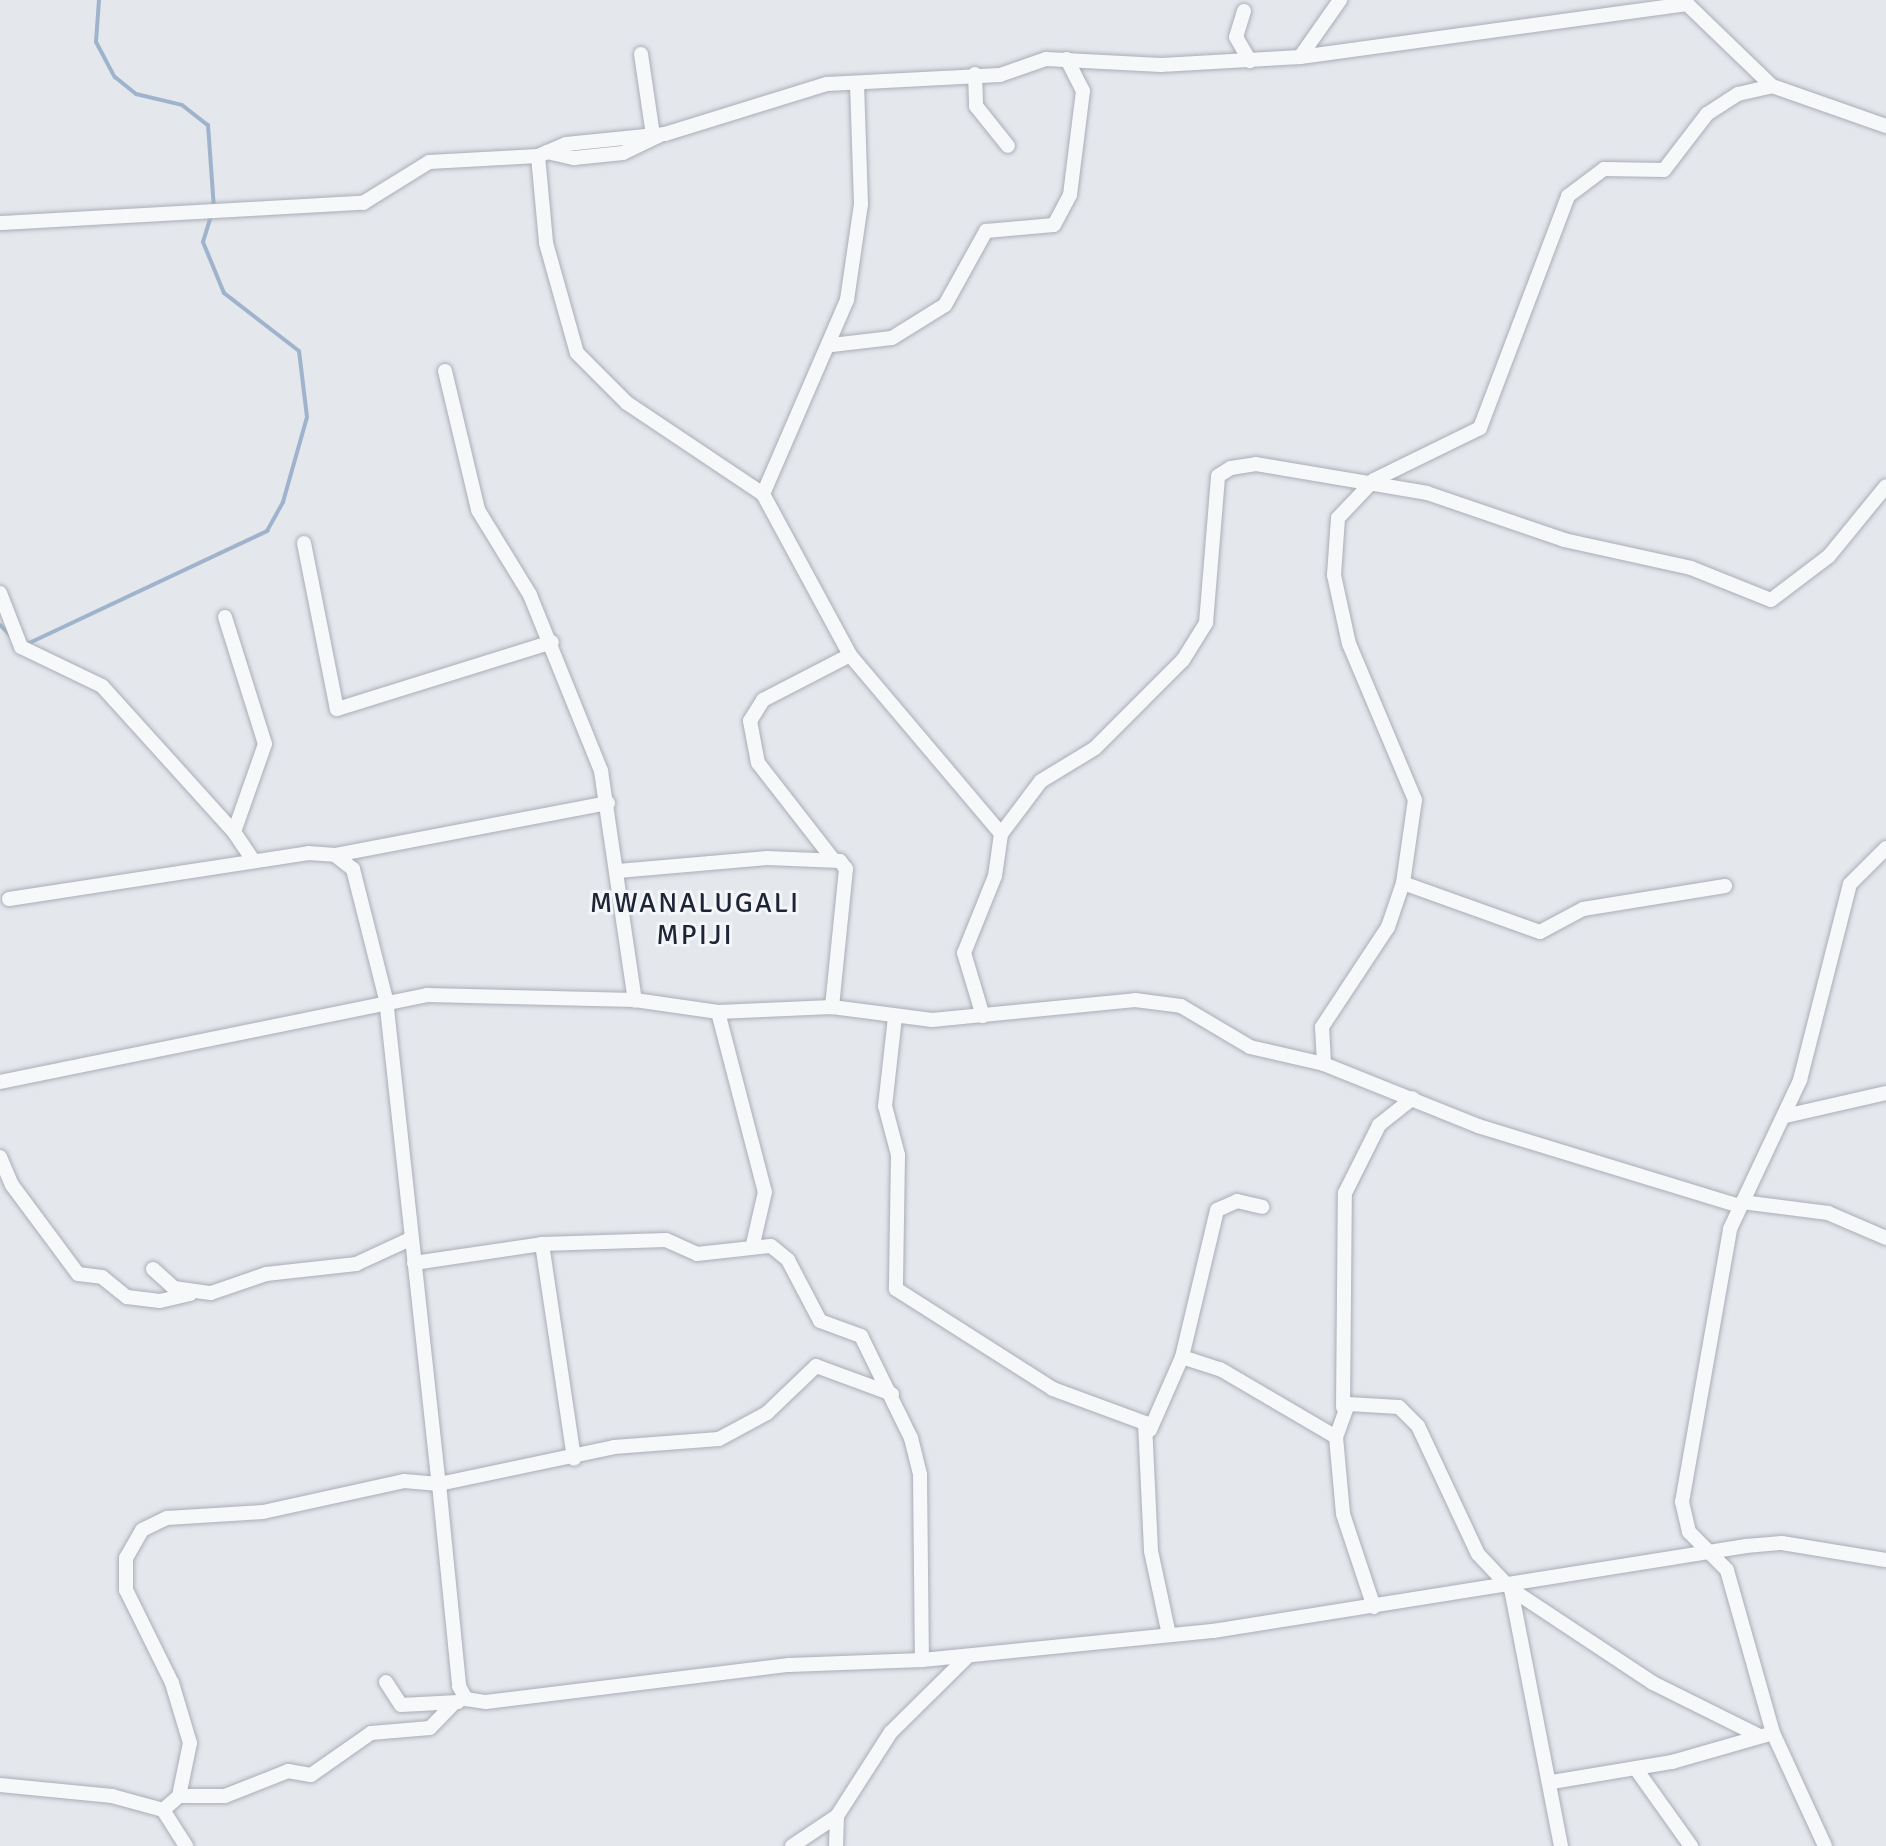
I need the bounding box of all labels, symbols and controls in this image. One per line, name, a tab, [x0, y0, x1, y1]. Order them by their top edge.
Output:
district label: MWANALUGALI MPIJI	[590, 886, 800, 952]

